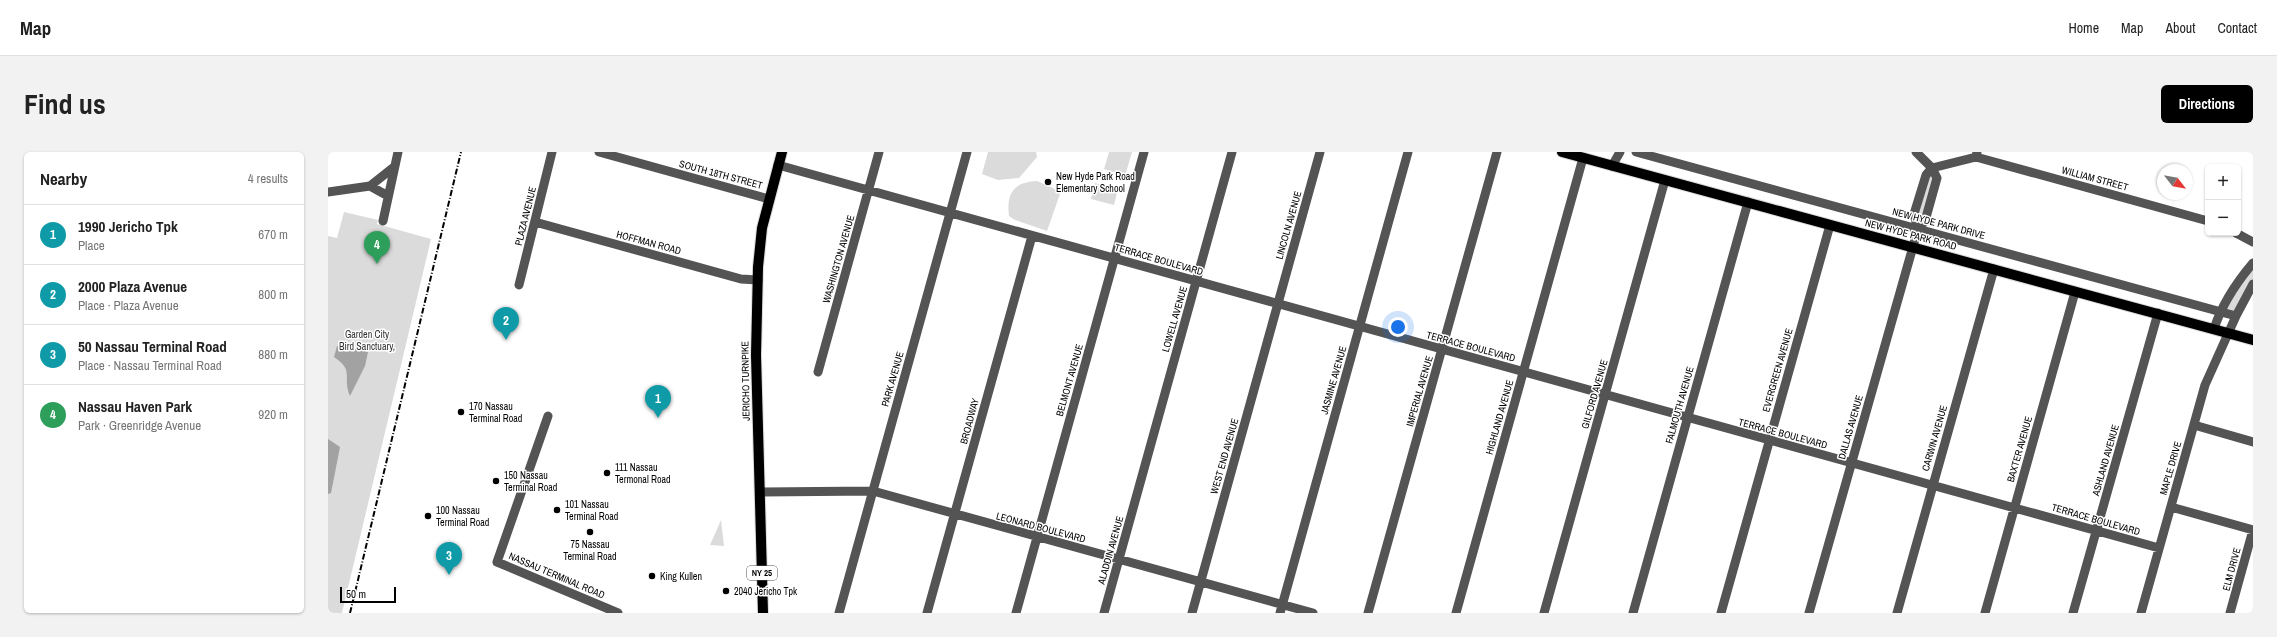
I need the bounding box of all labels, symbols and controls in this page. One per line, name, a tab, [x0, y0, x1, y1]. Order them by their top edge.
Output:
text: Map	[20, 15, 51, 41]
text: Home	[2068, 19, 2099, 37]
text: Map	[2121, 19, 2143, 37]
text: About	[2165, 19, 2195, 37]
text: Contact	[2217, 19, 2257, 37]
text: Find us	[24, 85, 106, 123]
button: Directions	[2161, 85, 2253, 123]
street label: SOUTH 18TH STREET	[678, 157, 764, 192]
street label: WILLIAM STREET	[2060, 163, 2130, 194]
north arrow	[2157, 164, 2193, 200]
map controls	[2205, 164, 2241, 236]
button: +	[2205, 164, 2241, 200]
text: Nearby	[40, 167, 87, 190]
text: 4 results	[248, 170, 288, 187]
place label: New Hyde Park Road Elementary School	[1056, 170, 1135, 195]
marker: New Hyde Park Road Elementary School	[1043, 177, 1053, 187]
street label: PLAZA AVENUE	[512, 185, 539, 247]
street label: LINCOLN AVENUE	[1273, 189, 1304, 261]
button: −	[2205, 200, 2241, 236]
street label: NEW HYDE PARK DRIVE	[1891, 205, 1987, 242]
street label: WASHINGTON AVENUE	[820, 214, 857, 305]
text: 1990 Jericho Tpk	[78, 216, 178, 237]
street label: NEW HYDE PARK ROAD	[1864, 216, 1958, 253]
text: 1	[50, 226, 56, 243]
text: 670 m	[258, 226, 288, 243]
street label: HOFFMAN ROAD	[615, 228, 683, 257]
pin: 4	[364, 231, 390, 264]
text: Place	[78, 237, 105, 254]
street label: TERRACE BOULEVARD	[1113, 241, 1205, 278]
text: 2000 Plaza Avenue	[78, 276, 187, 297]
street label: LOWELL AVENUE	[1159, 285, 1190, 354]
text: 2	[50, 286, 56, 303]
text: 800 m	[258, 286, 288, 303]
text: Place · Plaza Avenue	[78, 297, 179, 314]
pin: 2	[493, 307, 519, 340]
your location	[1388, 317, 1408, 337]
street label: EVERGREEN AVENUE	[1759, 327, 1796, 413]
park label: Garden City Bird Sanctuary,	[339, 328, 395, 353]
street label: TERRACE BOULEVARD	[1425, 328, 1517, 365]
text: 50 Nassau Terminal Road	[78, 336, 227, 357]
street label: JERICHO TURNPIKE	[738, 341, 753, 421]
street label: BELMONT AVENUE	[1053, 343, 1086, 418]
street label: JASMINE AVENUE	[1318, 344, 1349, 416]
text: 3	[50, 346, 56, 363]
text: 880 m	[258, 346, 288, 363]
street label: PARK AVENUE	[878, 350, 907, 408]
street label: IMPERIAL AVENUE	[1403, 354, 1436, 428]
text: Place · Nassau Terminal Road	[78, 357, 222, 374]
street label: GILFORD AVENUE	[1578, 358, 1611, 430]
street label: FALMOUTH AVENUE	[1662, 365, 1697, 445]
street label: HIGHLAND AVENUE	[1483, 378, 1516, 456]
pin: 1	[645, 385, 671, 418]
street label: DALLAS AVENUE	[1835, 393, 1866, 461]
text: Nassau Haven Park	[78, 396, 192, 417]
street label: BROADWAY	[957, 396, 982, 445]
place label: 170 Nassau Terminal Road	[469, 400, 522, 425]
street label: CARWIN AVENUE	[1919, 404, 1950, 473]
text: 4	[50, 406, 56, 423]
text: 920 m	[258, 406, 288, 423]
marker: 170 Nassau Terminal Road	[456, 407, 466, 417]
street label: TERRACE BOULEVARD	[1737, 415, 1829, 452]
street label: BAXTER AVENUE	[2004, 415, 2035, 483]
text: Park · Greenridge Avenue	[78, 417, 201, 434]
street label: WEST END AVENUE	[1207, 417, 1241, 495]
street label: ASHLAND AVENUE	[2089, 423, 2122, 498]
street label: MAPLE DRIVE	[2157, 440, 2184, 496]
place label: 111 Nassau Termonal Road	[615, 461, 671, 486]
marker: 111 Nassau Termonal Road	[602, 468, 612, 478]
place label: 150 Nassau Terminal Road	[504, 469, 557, 494]
marker: 150 Nassau Terminal Road	[491, 476, 501, 486]
place label: 101 Nassau Terminal Road	[565, 498, 618, 523]
street label: TERRACE BOULEVARD	[2050, 501, 2142, 538]
place label: 100 Nassau Terminal Road	[436, 504, 489, 529]
marker: 101 Nassau Terminal Road	[552, 505, 562, 515]
street label: LEONARD BOULEVARD	[995, 509, 1087, 546]
marker: 100 Nassau Terminal Road	[423, 511, 433, 521]
street label: ALADDIN AVENUE	[1094, 514, 1126, 587]
marker: 75 Nassau Terminal Road	[585, 527, 595, 537]
place label: 75 Nassau Terminal Road	[563, 538, 617, 563]
pin: 3	[436, 542, 462, 575]
street label: ELM DRIVE	[2219, 546, 2243, 592]
street label: NASSAU TERMINAL ROAD	[507, 549, 607, 602]
road number: NY 25	[747, 566, 777, 580]
place label: King Kullen	[660, 570, 702, 583]
marker: King Kullen	[647, 571, 657, 581]
scale bar	[340, 585, 396, 604]
place label: 2040 Jericho Tpk	[734, 585, 798, 598]
marker: 2040 Jericho Tpk	[721, 586, 731, 596]
text: 50 m	[346, 587, 366, 601]

